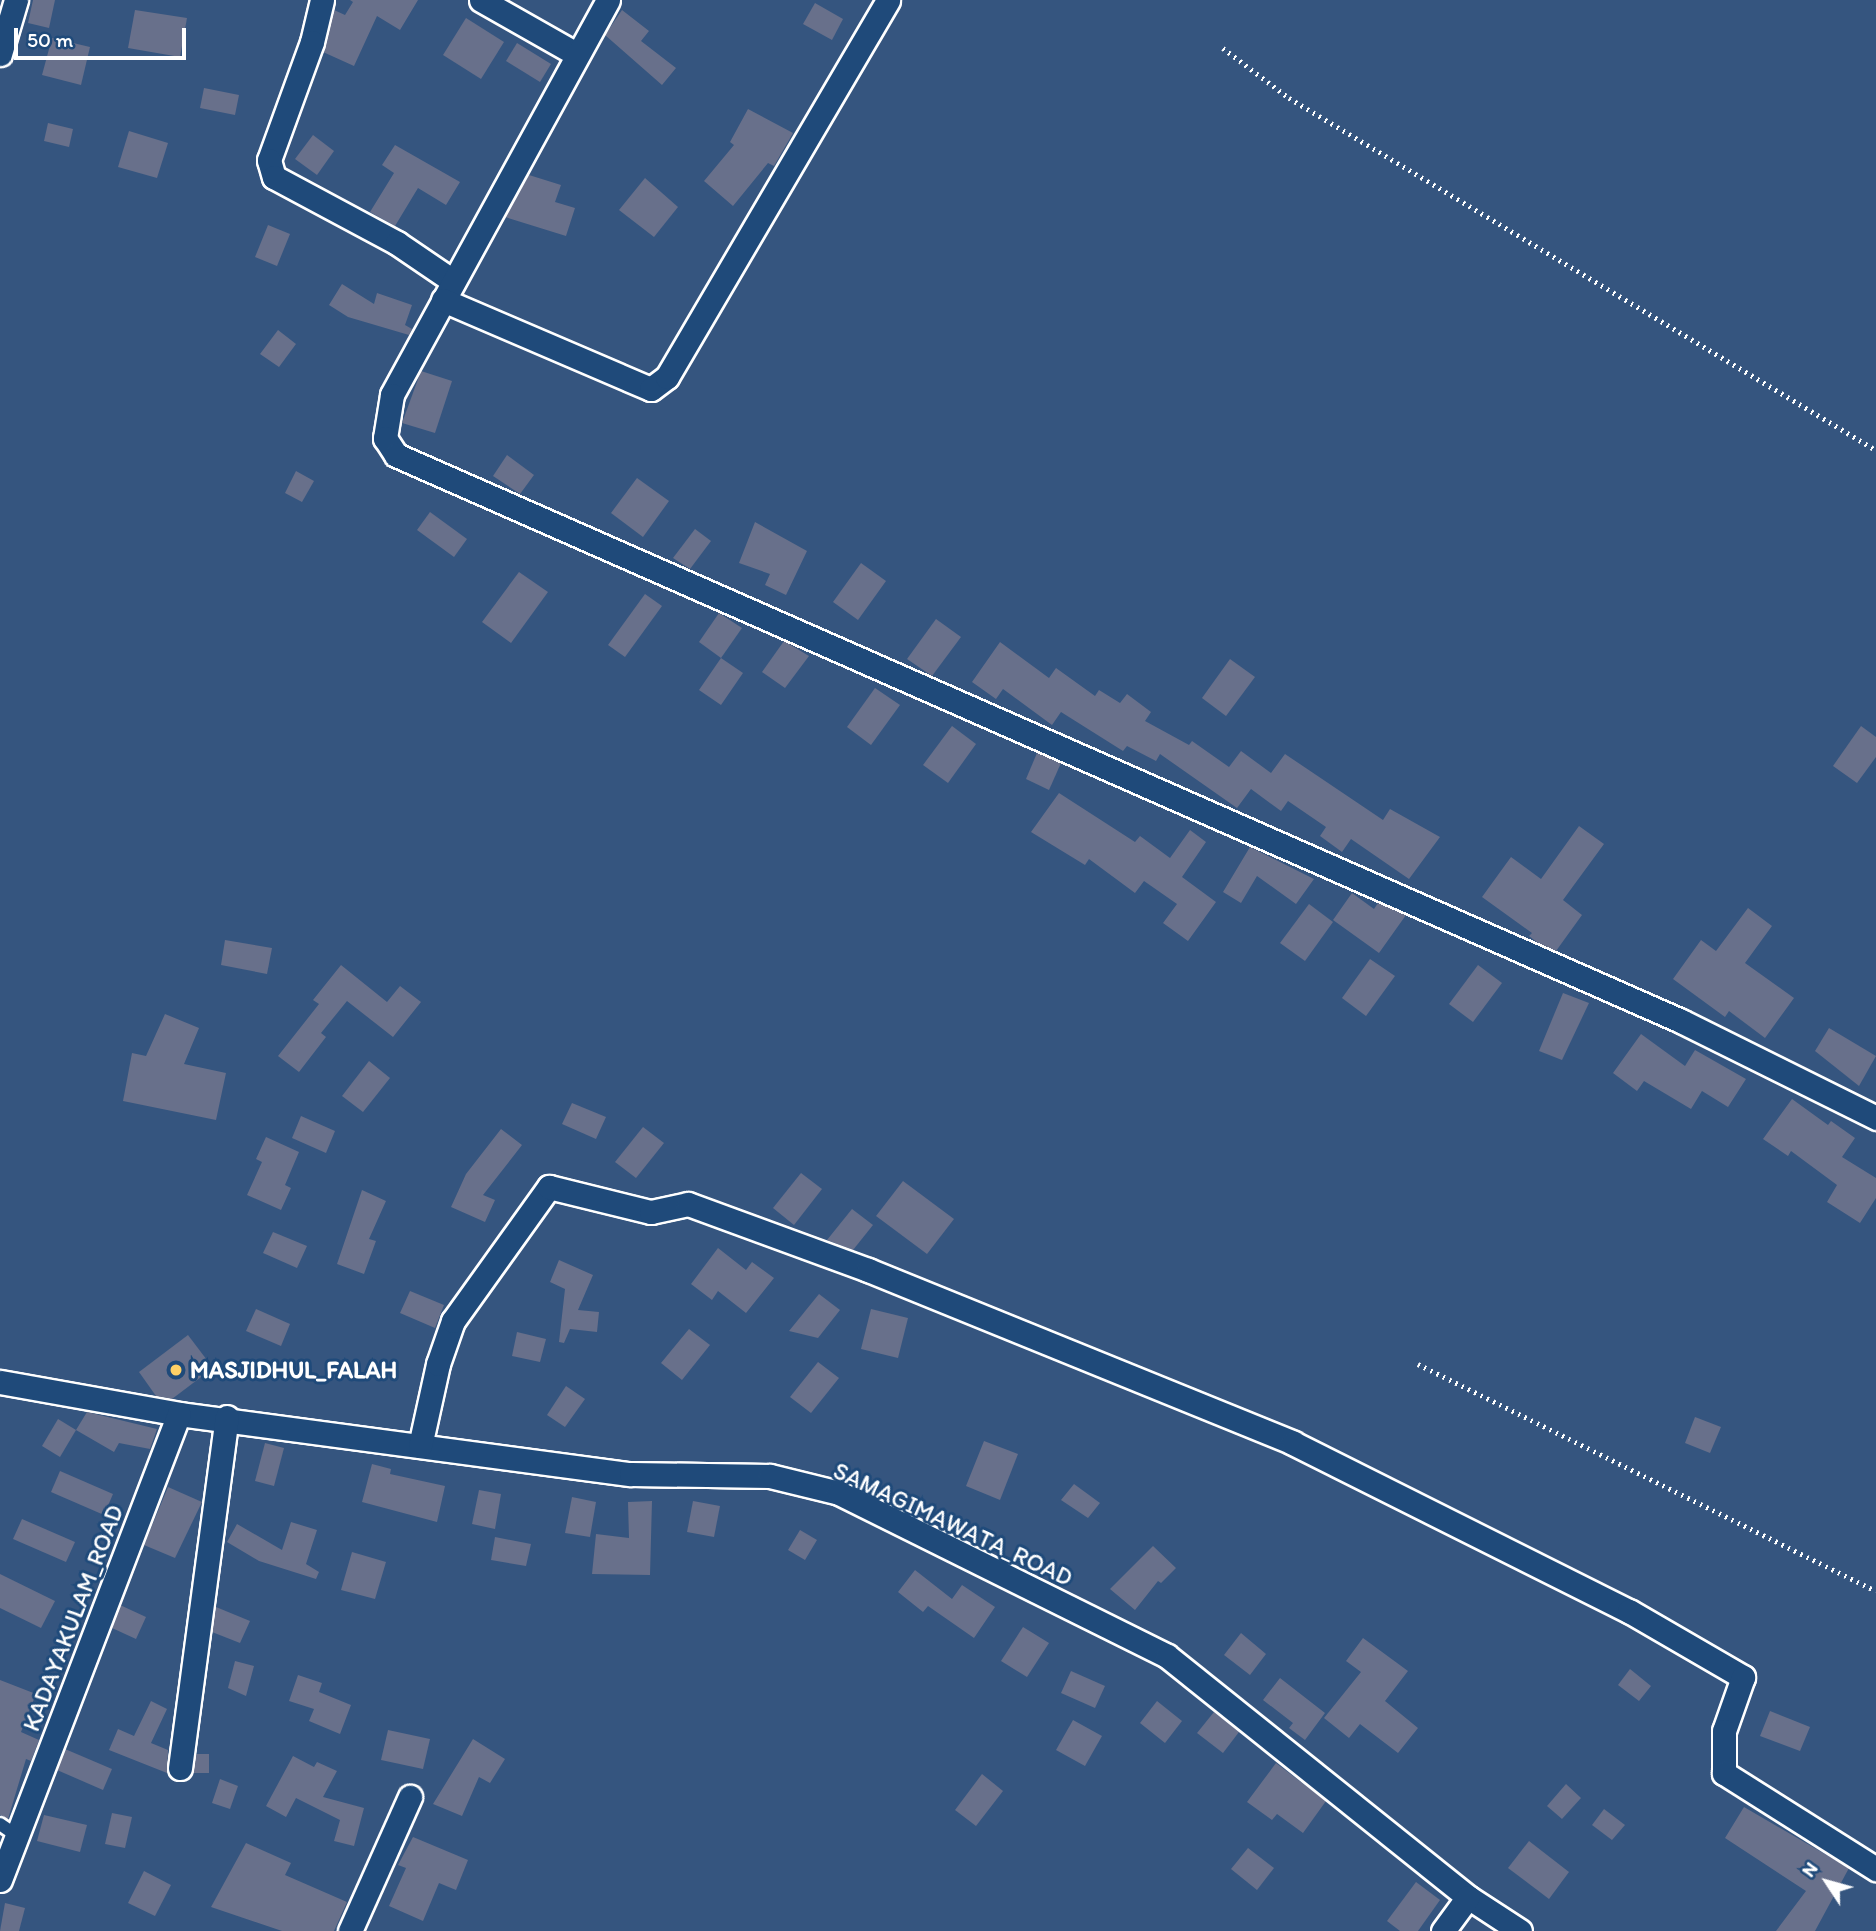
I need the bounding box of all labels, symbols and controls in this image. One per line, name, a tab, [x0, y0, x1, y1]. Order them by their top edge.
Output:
scale bar	[18, 14, 189, 58]
text: 50 m	[27, 27, 73, 52]
place label: MASJIDHUL_FALAH	[190, 1356, 397, 1384]
marker: MASJIDHUL_FALAH	[168, 1362, 184, 1378]
street label: SAMAGIMAWATA_ROAD	[829, 1456, 1077, 1592]
street label: KADAYAKULAM_ROAD	[17, 1501, 129, 1735]
north arrow	[1792, 1847, 1862, 1917]
text: N	[1797, 1857, 1823, 1881]

